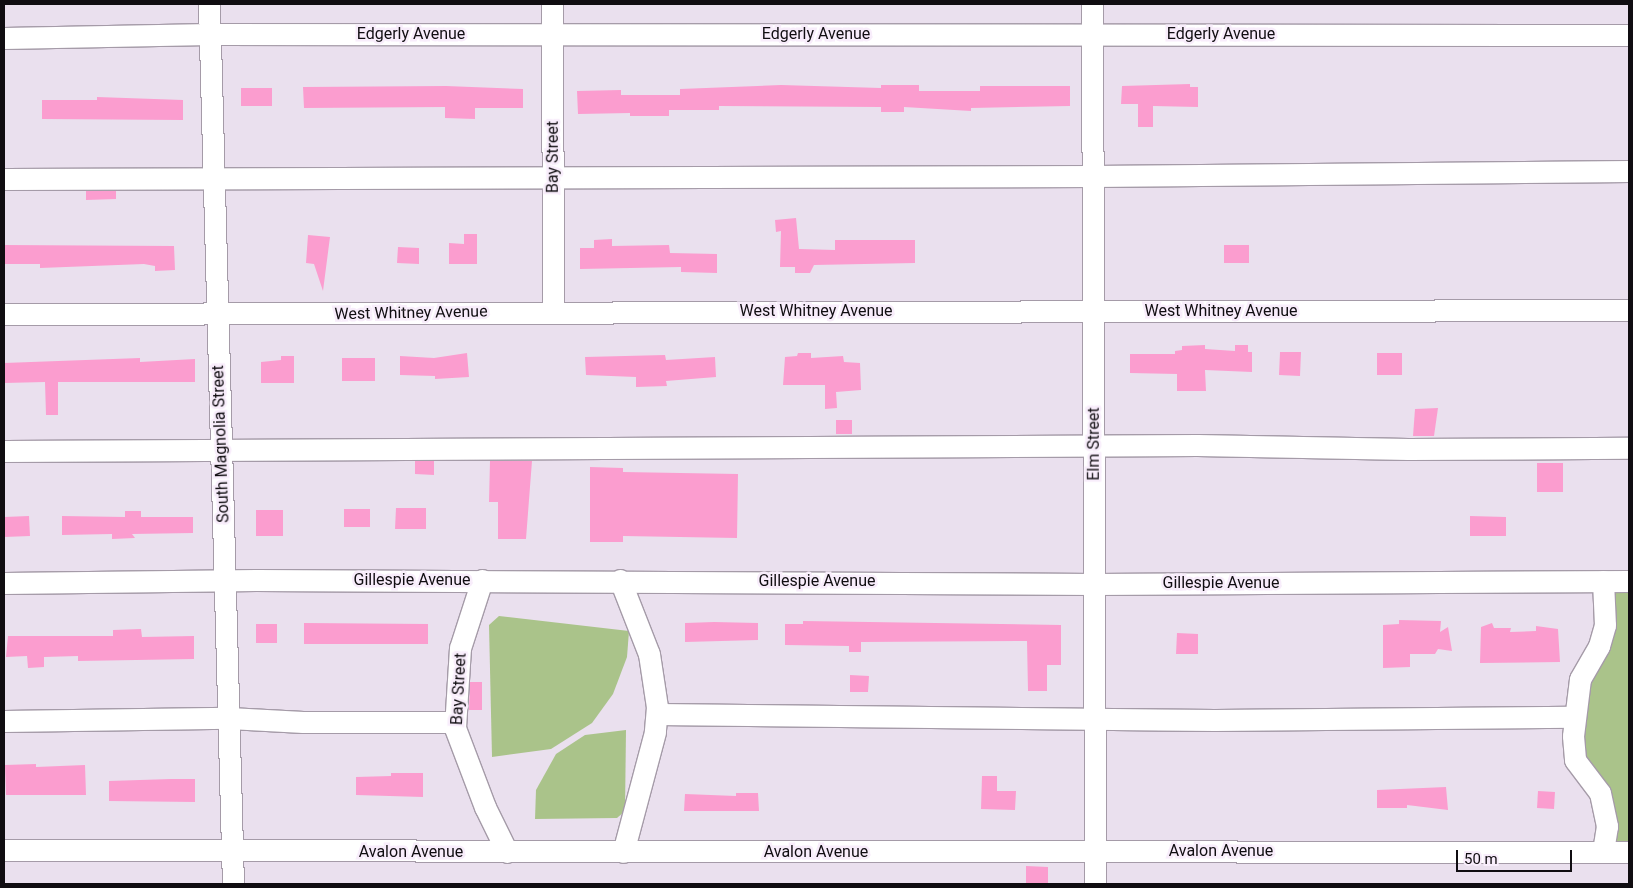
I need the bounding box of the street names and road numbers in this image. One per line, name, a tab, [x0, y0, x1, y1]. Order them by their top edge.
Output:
street label: Edgerly Avenue	[357, 24, 465, 44]
street label: Edgerly Avenue	[762, 24, 870, 44]
street label: Edgerly Avenue	[1167, 24, 1275, 44]
street label: Bay Street	[543, 121, 563, 193]
street label: West Whitney Avenue	[739, 301, 893, 321]
street label: West Whitney Avenue	[1144, 301, 1298, 321]
street label: West Whitney Avenue	[334, 302, 488, 324]
street label: South Magnolia Street	[209, 365, 233, 523]
street label: Elm Street	[1084, 407, 1104, 481]
street label: Gillespie Avenue	[354, 570, 470, 590]
street label: Gillespie Avenue	[759, 571, 875, 591]
street label: Gillespie Avenue	[1163, 573, 1279, 593]
street label: Bay Street	[448, 652, 470, 726]
street label: Avalon Avenue	[1169, 841, 1273, 861]
street label: Avalon Avenue	[359, 842, 463, 862]
street label: Avalon Avenue	[764, 842, 868, 862]

